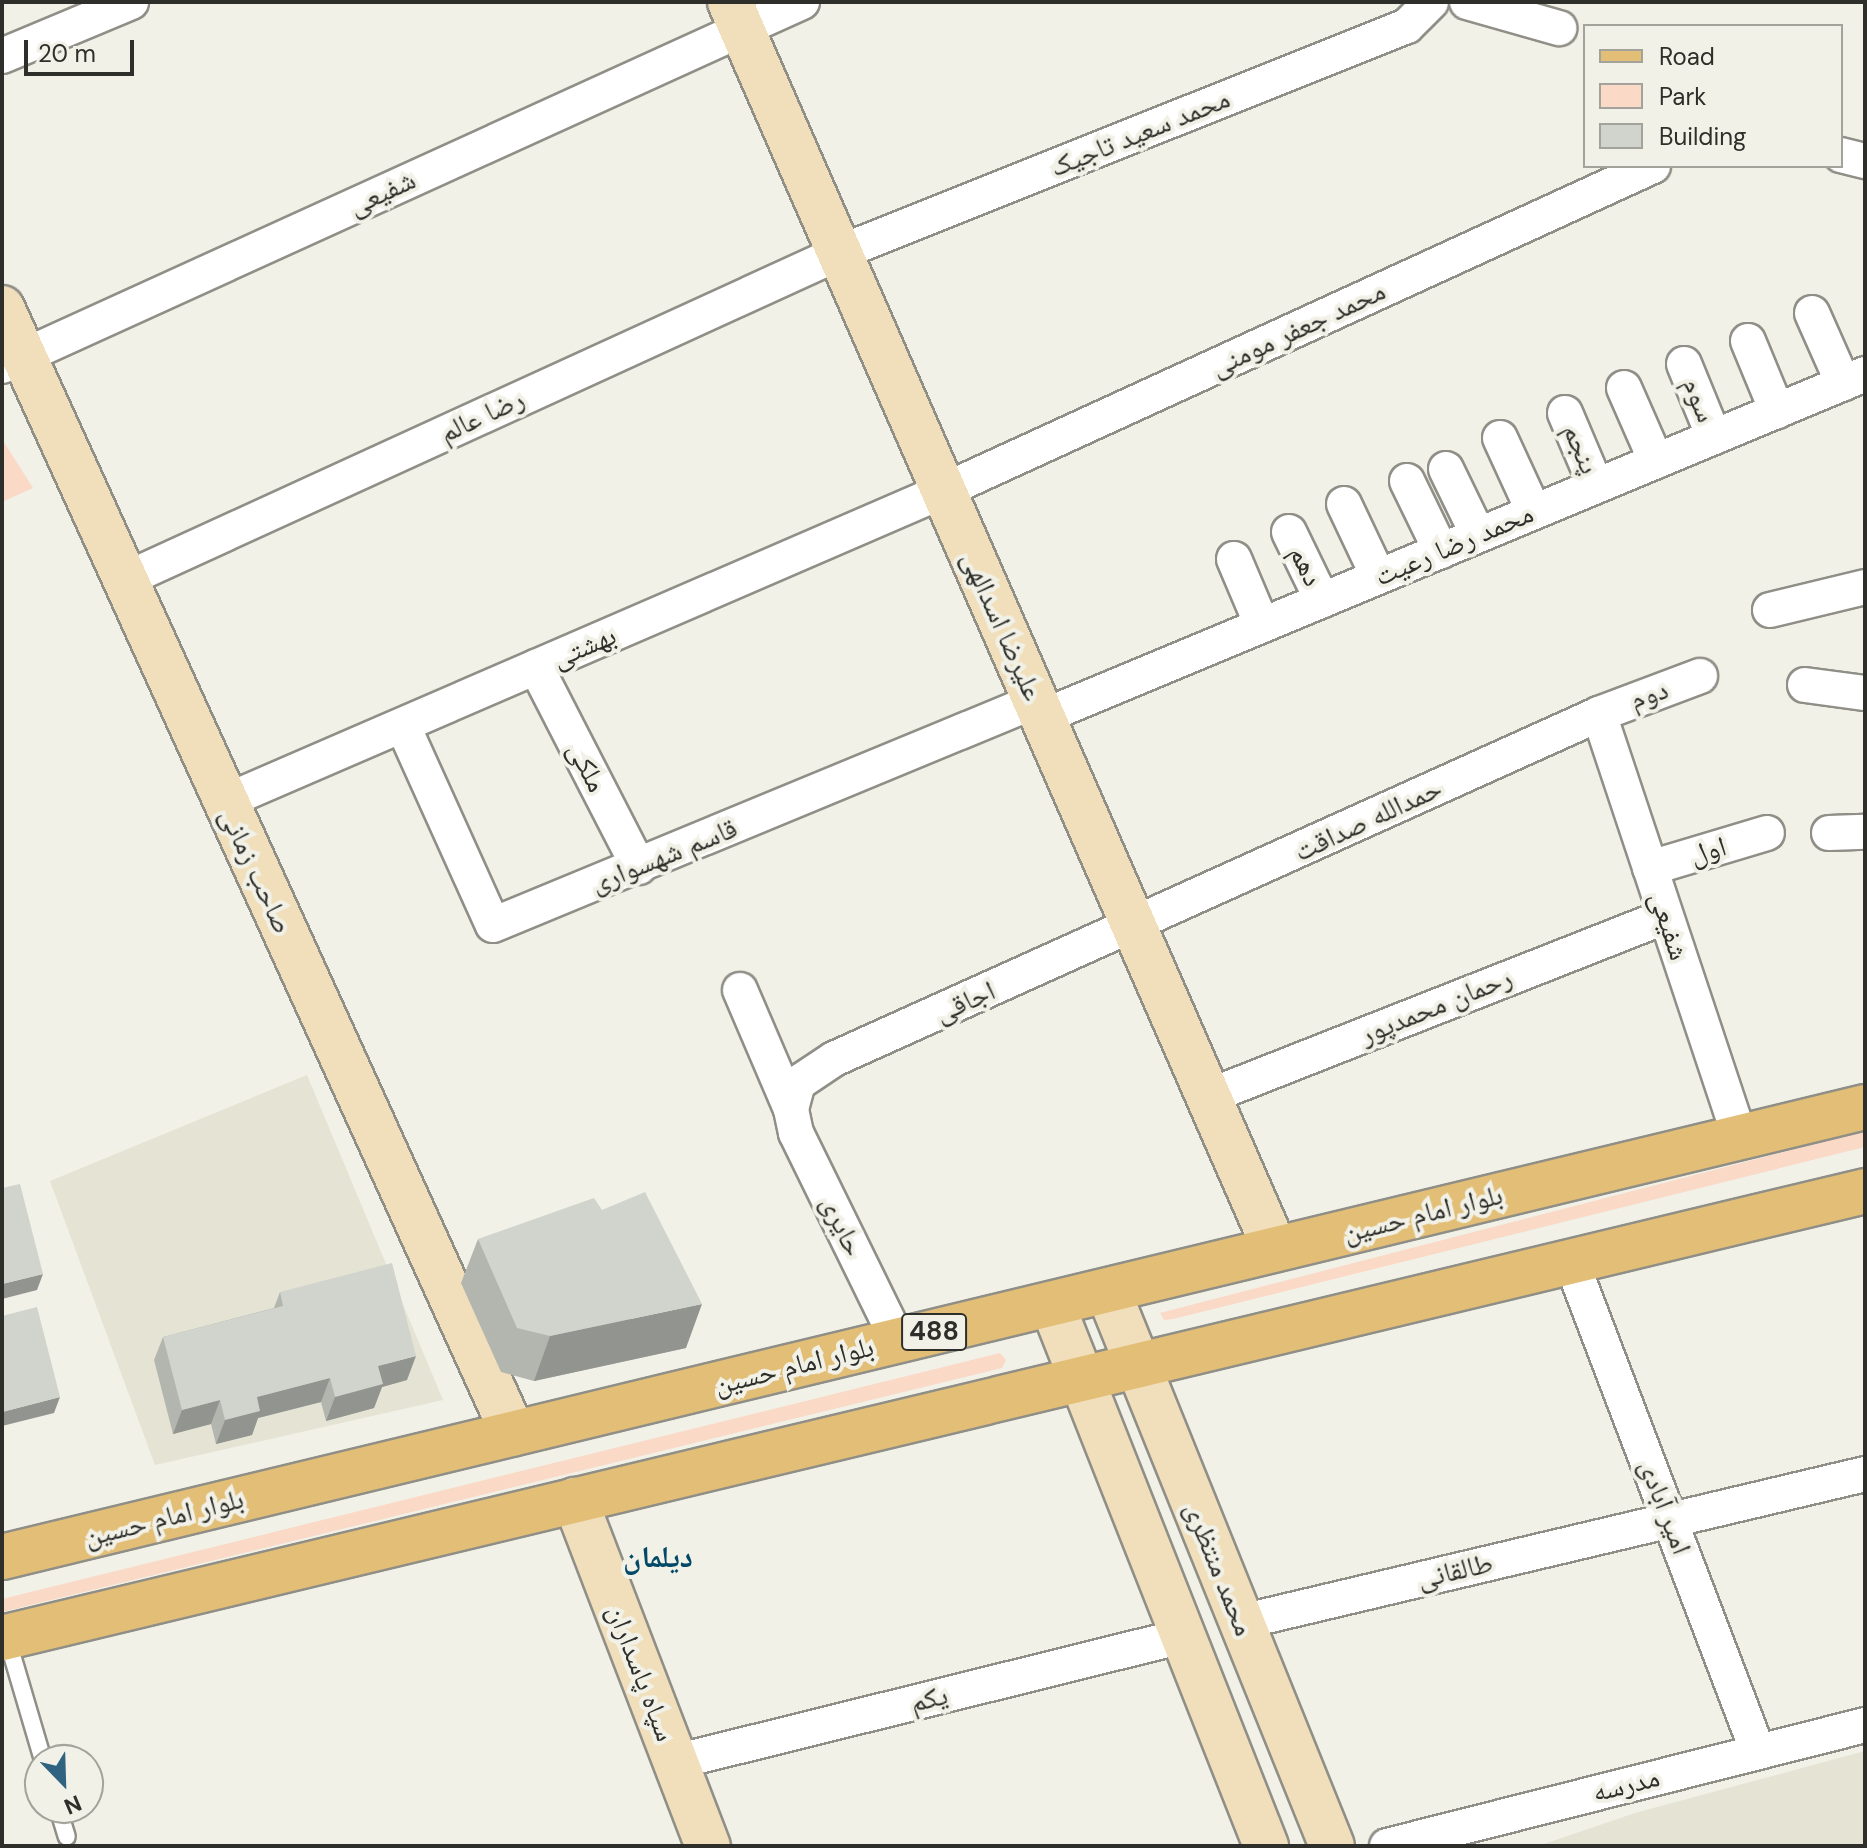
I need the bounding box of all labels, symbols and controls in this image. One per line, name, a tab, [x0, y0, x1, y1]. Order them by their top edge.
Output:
scale bar	[28, 24, 138, 74]
legend	[1583, 24, 1843, 168]
text: 20 m	[38, 38, 96, 69]
text: Road	[1659, 41, 1715, 72]
text: Park	[1659, 81, 1706, 112]
street label: محمد سعید تاجیک	[1045, 82, 1235, 184]
text: Building	[1659, 121, 1746, 152]
street label: شفیعی	[343, 163, 421, 223]
street label: محمد جعفر مومنی	[1205, 274, 1391, 384]
street label: سوم	[1675, 373, 1723, 427]
street label: رضا عالم	[434, 382, 530, 450]
street label: پنجم	[1556, 419, 1606, 479]
street label: محمد رضا رعیت	[1370, 497, 1538, 593]
street label: دهم	[1282, 540, 1330, 592]
street label: علیرضا اسدالهی	[954, 546, 1050, 706]
street label: بهشتی	[547, 619, 621, 675]
street label: دوم	[1625, 673, 1673, 717]
street label: ملکی	[560, 736, 614, 798]
street label: حمدالله صداقت	[1289, 771, 1447, 869]
street label: صاحب زمانی	[212, 803, 300, 939]
street label: قاسم شهسواری	[586, 811, 742, 901]
street label: اول	[1686, 830, 1730, 872]
street label: شفیعی	[1642, 887, 1696, 965]
street label: رحمان محمدپور	[1355, 960, 1517, 1052]
street label: اجاقی	[930, 974, 1000, 1030]
street label: بلوار امام حسین	[1340, 1178, 1506, 1250]
street label: حایری	[813, 1190, 871, 1262]
road number: 488	[900, 1310, 968, 1354]
street label: بلوار امام حسین	[711, 1330, 877, 1402]
street label: امیر آبادی	[1632, 1455, 1698, 1559]
street label: بلوار امام حسین	[81, 1482, 247, 1554]
street label: محمد منتظری	[1177, 1497, 1261, 1641]
district label: دیلمان	[623, 1539, 693, 1575]
street label: طالقانی	[1414, 1546, 1496, 1596]
street label: سپاه پاسداران	[600, 1600, 682, 1746]
street label: یکم	[907, 1678, 951, 1720]
north arrow	[24, 1744, 104, 1824]
street label: مدرسه	[1589, 1760, 1663, 1810]
text: N	[60, 1788, 86, 1821]

